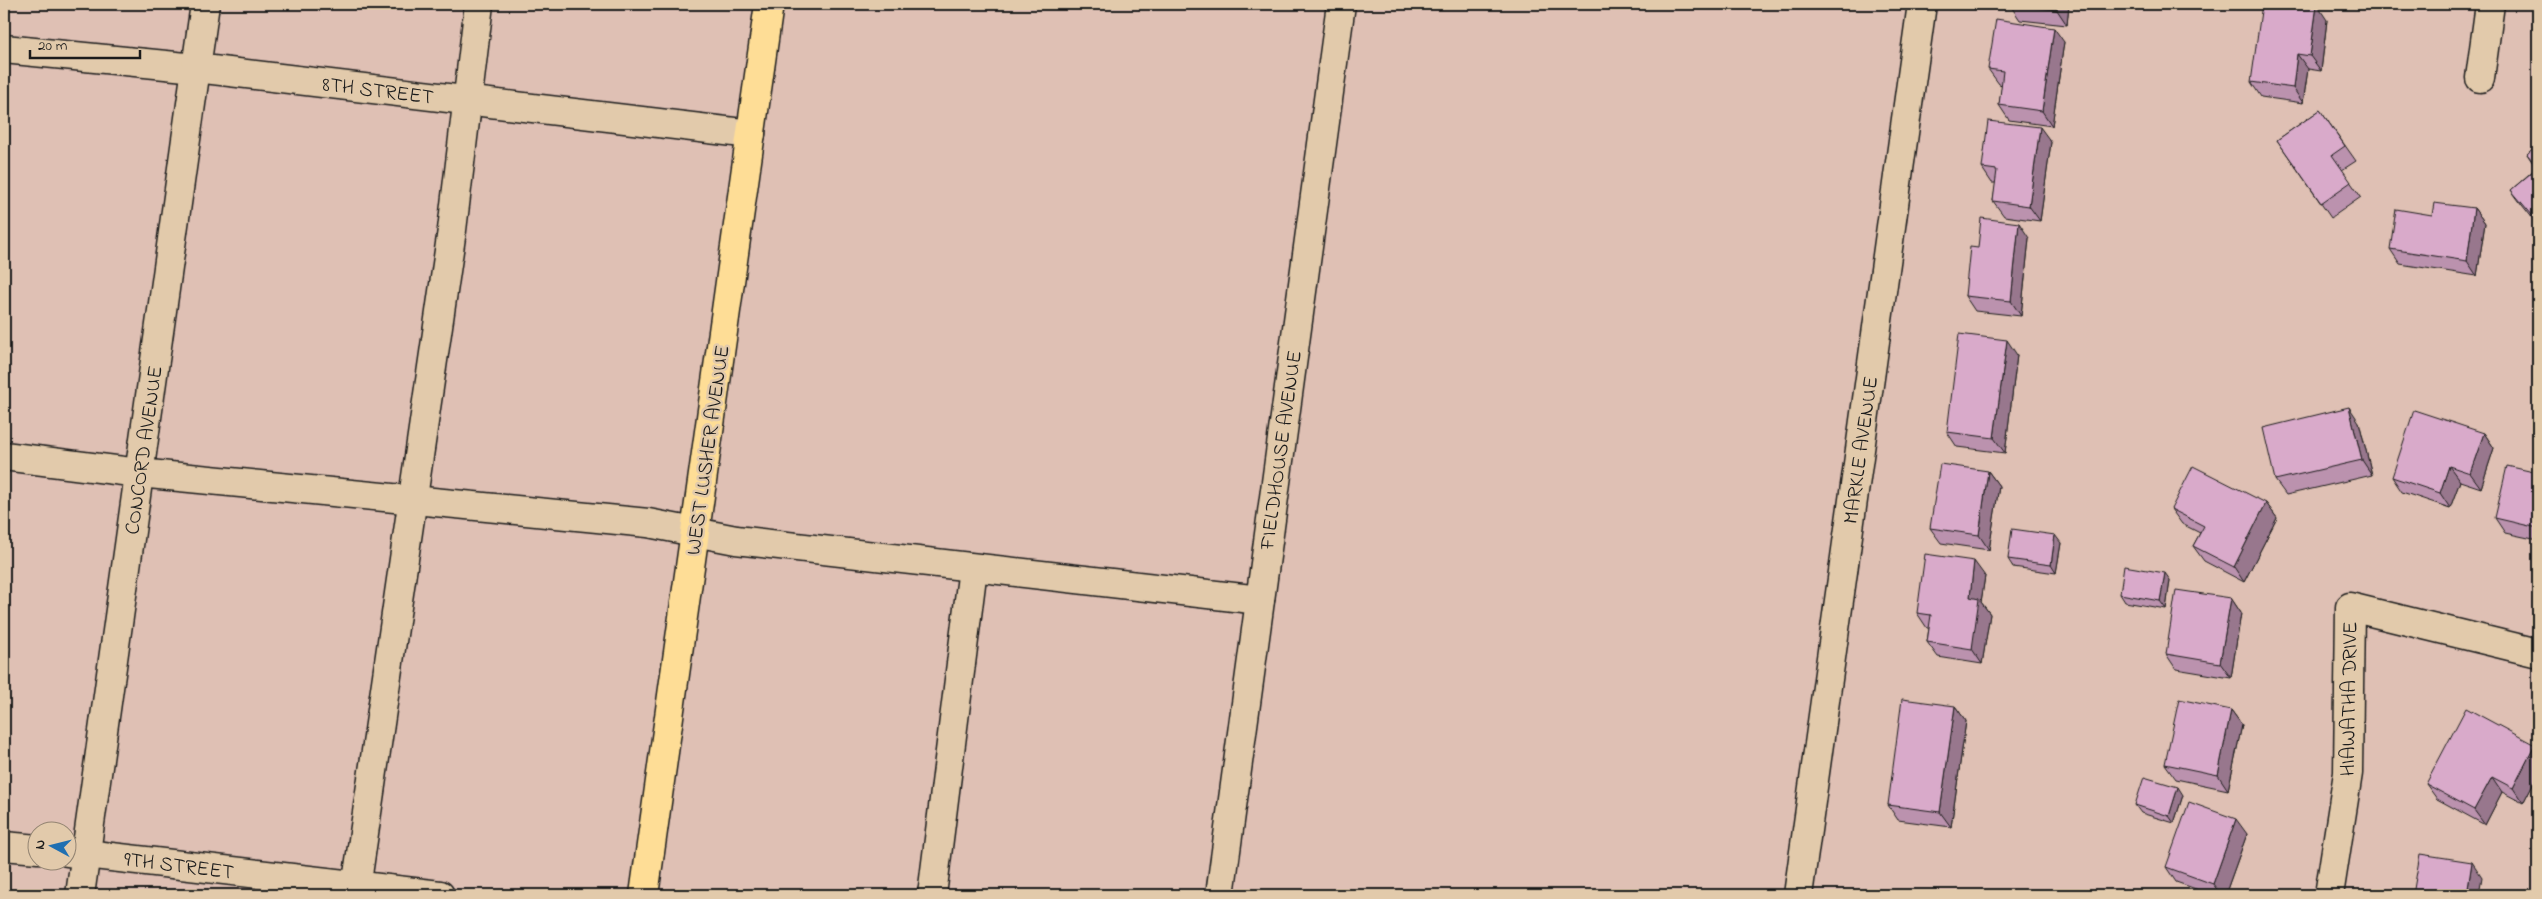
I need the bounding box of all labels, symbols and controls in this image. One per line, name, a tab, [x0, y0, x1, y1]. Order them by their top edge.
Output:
scale bar	[30, 28, 140, 60]
text: 20 m	[38, 35, 68, 57]
street label: 8TH STREET	[320, 70, 435, 114]
street label: WEST LUSHER AVENUE	[679, 343, 739, 557]
street label: FIELDHOUSE AVENUE	[1253, 349, 1311, 553]
street label: CONCORD AVENUE	[118, 364, 172, 537]
street label: MARKLE AVENUE	[1837, 374, 1887, 526]
street label: HIAWATHA DRIVE	[2334, 621, 2366, 777]
north arrow	[28, 822, 78, 872]
text: N	[30, 839, 52, 851]
street label: 9TH STREET	[122, 845, 235, 889]

